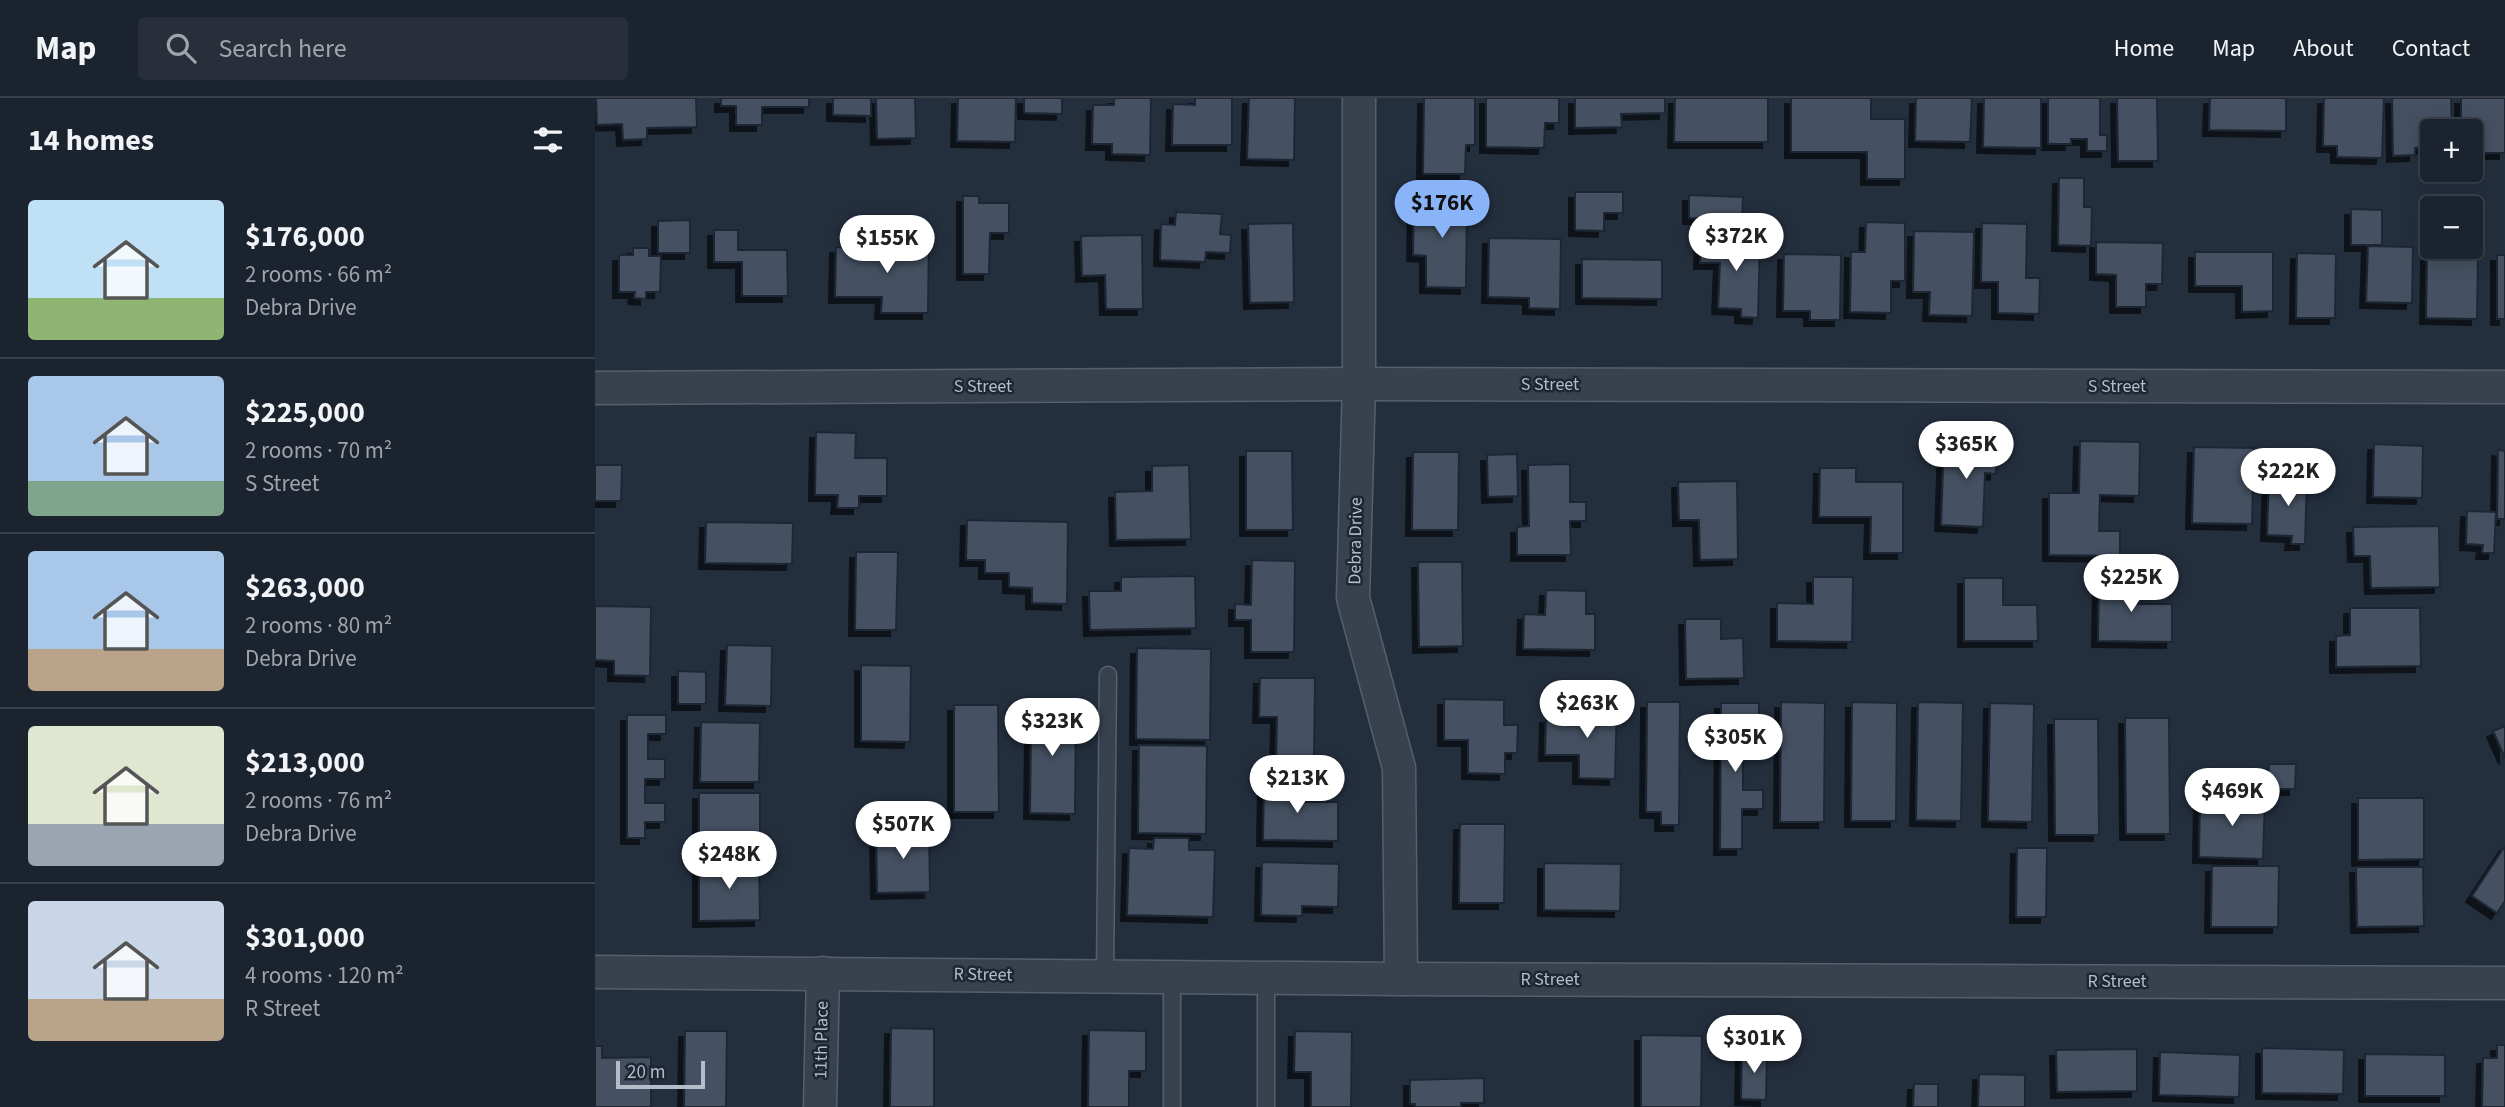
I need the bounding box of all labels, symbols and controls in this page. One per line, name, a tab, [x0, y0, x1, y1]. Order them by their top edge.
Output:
search box	[138, 17, 628, 80]
text: Map	[35, 25, 96, 72]
icon: search	[162, 29, 200, 67]
text: Search here	[218, 30, 347, 67]
text: Home	[2114, 31, 2174, 66]
text: Map	[2212, 31, 2255, 66]
text: About	[2293, 31, 2354, 66]
text: Contact	[2392, 31, 2470, 66]
text: 14 homes	[28, 119, 154, 162]
map controls	[2420, 119, 2483, 259]
button: +	[2420, 119, 2483, 182]
icon: filters	[529, 121, 567, 159]
pin: $176K	[1393, 180, 1491, 240]
text: $176K	[1411, 186, 1473, 219]
button: −	[2420, 196, 2483, 259]
pin: $372K	[1687, 214, 1785, 273]
text: $176,000	[245, 215, 365, 258]
pin: $155K	[838, 216, 936, 275]
text: $372K	[1705, 219, 1767, 252]
text: $155K	[856, 221, 918, 254]
icon: home	[84, 228, 168, 312]
text: 2 rooms · 66 m²	[245, 258, 392, 291]
text: Debra Drive	[245, 291, 357, 324]
street label: S Street	[1521, 372, 1579, 397]
street label: S Street	[954, 374, 1012, 399]
street label: S Street	[2088, 374, 2146, 399]
text: $225,000	[245, 391, 365, 434]
icon: home	[84, 404, 168, 488]
pin: $365K	[1917, 422, 2015, 481]
text: $365K	[1935, 427, 1997, 460]
text: 2 rooms · 70 m²	[245, 434, 392, 467]
pin: $222K	[2239, 448, 2337, 508]
text: $222K	[2257, 454, 2319, 487]
text: S Street	[245, 467, 320, 500]
street label: Debra Drive	[1342, 497, 1369, 585]
pin: $225K	[2082, 554, 2180, 614]
text: $225K	[2100, 560, 2162, 593]
text: $263,000	[245, 566, 365, 609]
icon: home	[84, 579, 168, 663]
text: 2 rooms · 80 m²	[245, 609, 392, 642]
text: Debra Drive	[245, 642, 357, 675]
pin: $263K	[1538, 680, 1636, 740]
text: $263K	[1556, 686, 1618, 719]
pin: $323K	[1003, 698, 1101, 758]
text: $323K	[1021, 704, 1083, 737]
pin: $305K	[1686, 714, 1784, 774]
text: $305K	[1704, 720, 1766, 753]
text: $213,000	[245, 741, 365, 784]
icon: home	[84, 754, 168, 838]
pin: $213K	[1248, 756, 1346, 815]
text: $213K	[1266, 761, 1328, 794]
pin: $469K	[2183, 768, 2281, 828]
text: $469K	[2201, 774, 2263, 807]
text: 2 rooms · 76 m²	[245, 784, 392, 817]
pin: $507K	[854, 802, 952, 861]
text: $507K	[872, 807, 934, 840]
text: Debra Drive	[245, 817, 357, 850]
pin: $248K	[680, 832, 778, 891]
text: $248K	[698, 837, 760, 870]
text: $301,000	[245, 916, 365, 959]
icon: home	[84, 929, 168, 1013]
text: 4 rooms · 120 m²	[245, 959, 404, 992]
street label: R Street	[953, 961, 1013, 988]
street label: R Street	[1521, 967, 1579, 992]
street label: R Street	[2088, 969, 2146, 994]
text: R Street	[245, 992, 320, 1025]
street label: 11th Place	[808, 1001, 835, 1079]
pin: $301K	[1705, 1016, 1803, 1075]
text: $301K	[1723, 1021, 1785, 1054]
scale bar	[616, 1058, 705, 1090]
text: 20 m	[627, 1059, 665, 1086]

